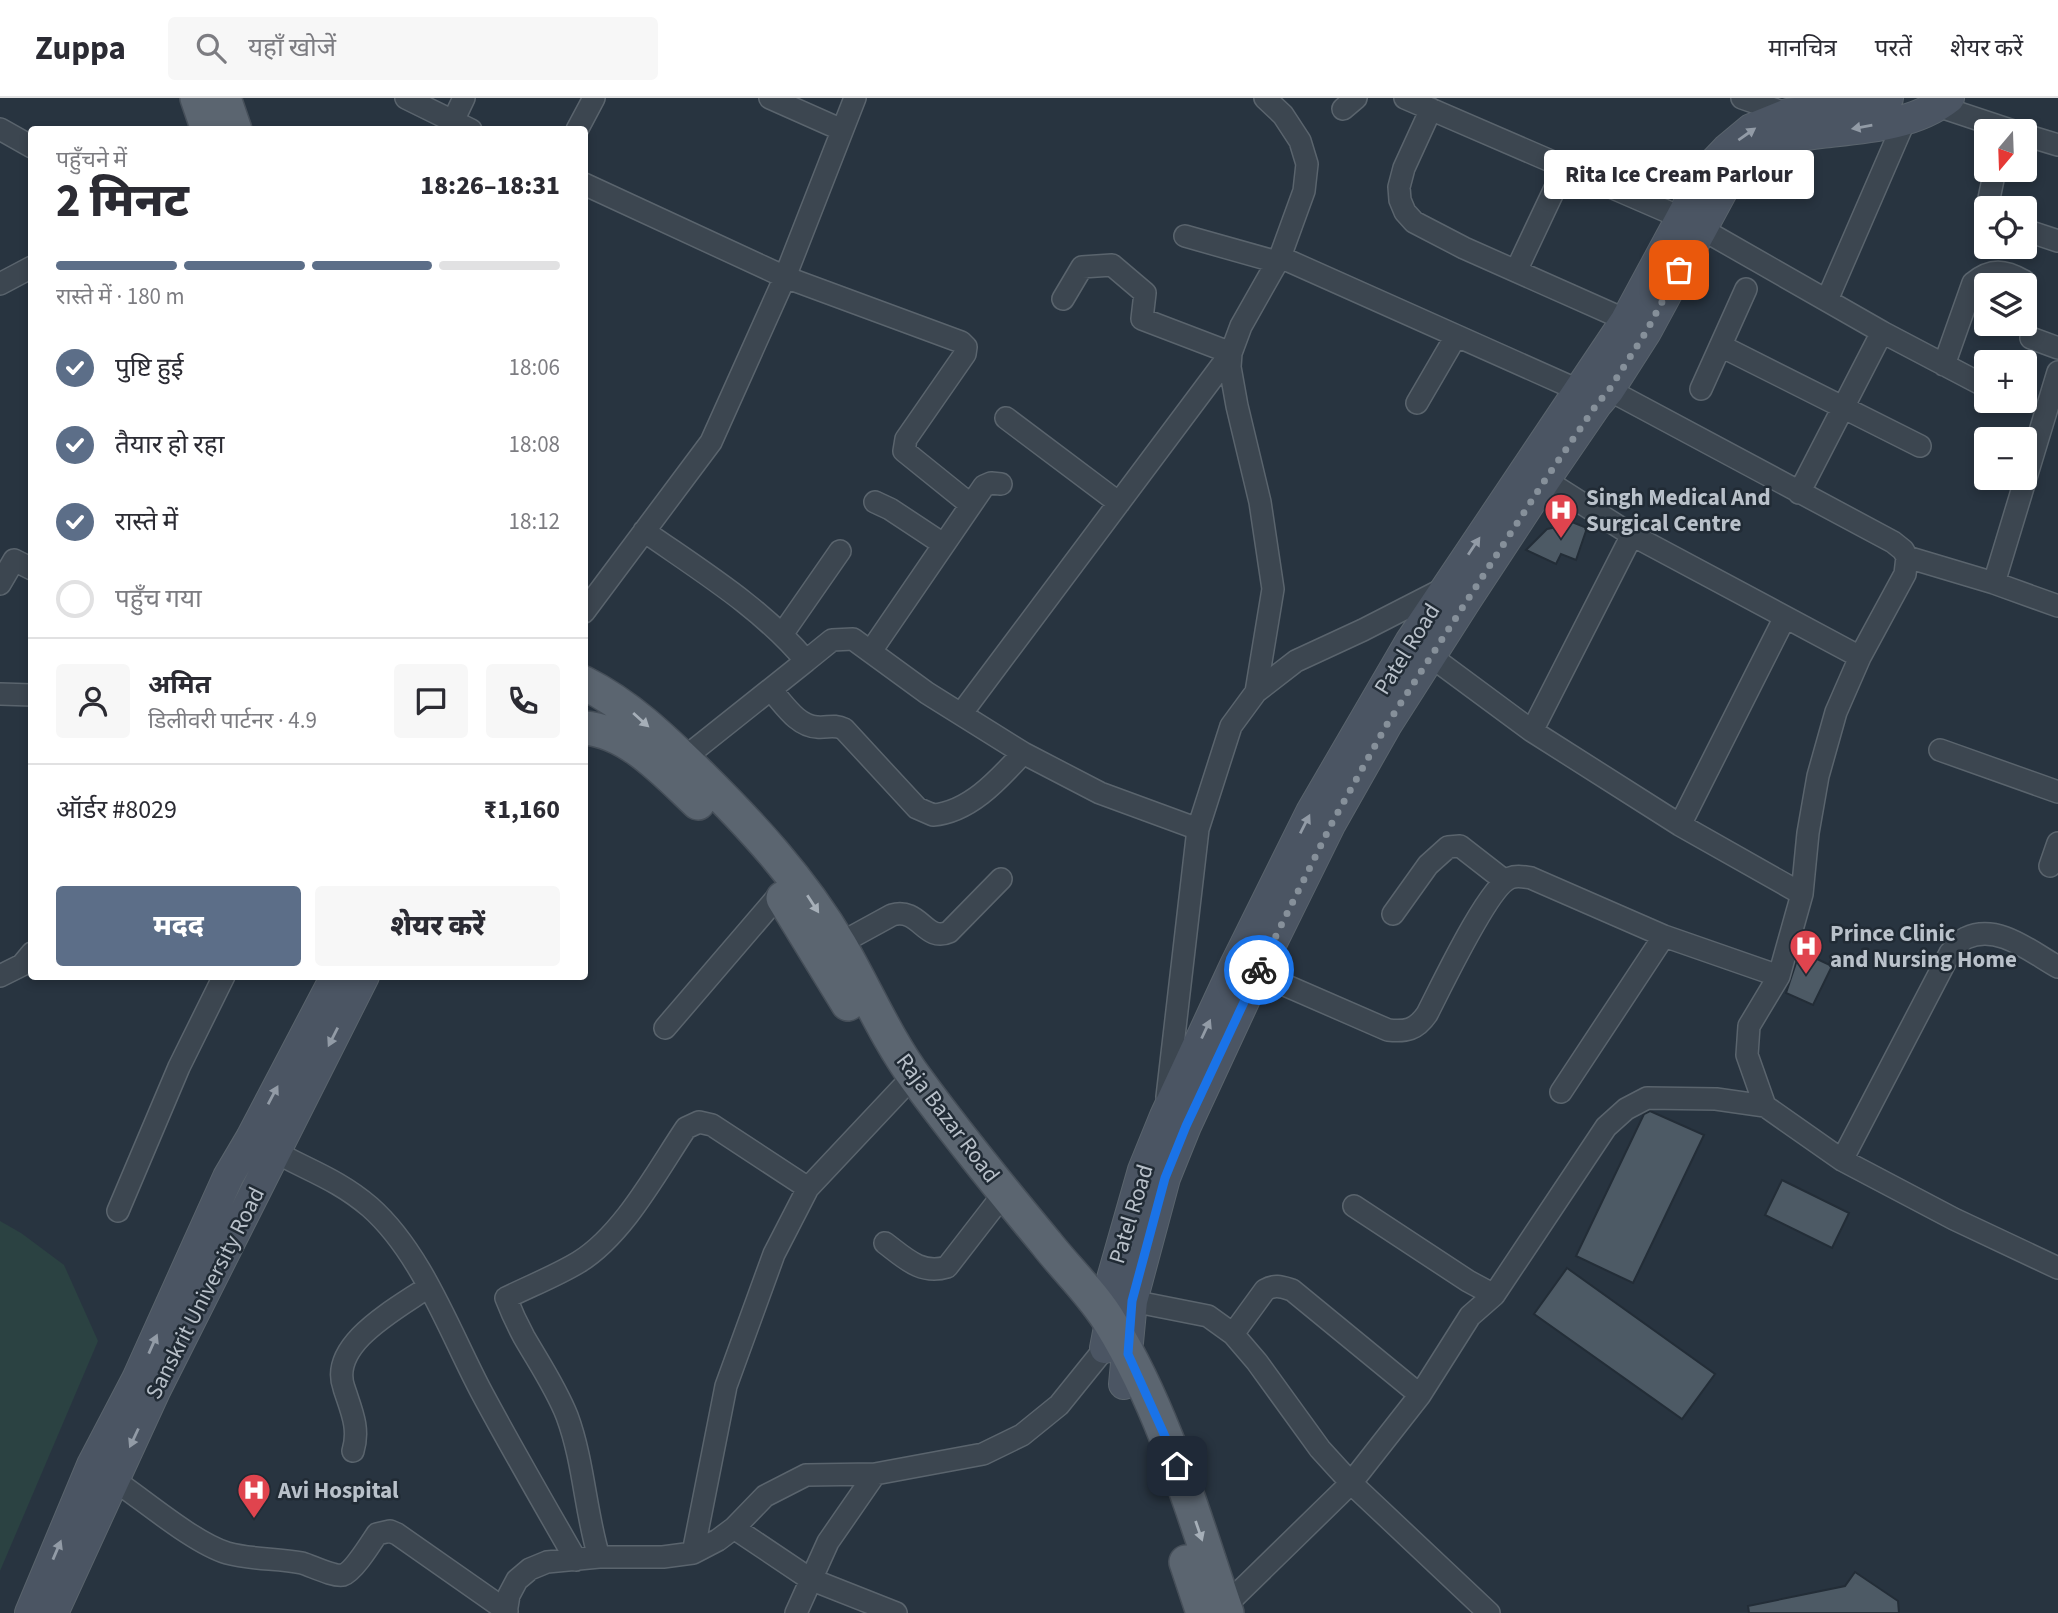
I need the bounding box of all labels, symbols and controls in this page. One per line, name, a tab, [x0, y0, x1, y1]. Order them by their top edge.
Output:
search box	[168, 17, 658, 80]
text: Zuppa	[35, 25, 126, 72]
icon: search	[192, 29, 230, 67]
text: यहाँ खोजें	[248, 29, 336, 66]
text: मानचित्र	[1768, 31, 1837, 66]
text: परतें	[1875, 31, 1912, 66]
text: शेयर करें	[1950, 31, 2023, 66]
north arrow	[1974, 119, 2037, 182]
map controls	[1974, 119, 2037, 490]
one-way arrow	[1851, 122, 1873, 133]
one-way arrow	[1738, 127, 1756, 141]
text: पहुँचने में	[56, 143, 127, 176]
callout: Rita Ice Cream Parlour	[1544, 151, 1814, 200]
text: Rita Ice Cream Parlour	[1565, 158, 1793, 191]
text: 18:26–18:31	[420, 167, 560, 204]
text: 2 मिनट	[56, 169, 189, 234]
button: locate	[1974, 196, 2037, 259]
pin	[1649, 240, 1709, 300]
icon: bag	[1660, 251, 1698, 289]
button: layers	[1974, 273, 2037, 336]
text: रास्ते में · 180 m	[56, 280, 185, 313]
icon: check	[56, 349, 94, 387]
text: पुष्टि हुई	[115, 349, 183, 386]
button: +	[1974, 350, 2037, 413]
text: 18:06	[509, 351, 560, 384]
icon: check	[56, 426, 94, 464]
text: तैयार हो रहा	[115, 426, 224, 463]
button: −	[1974, 427, 2037, 490]
text: 18:08	[509, 428, 560, 461]
place label: Singh Medical And Surgical Centre	[1586, 481, 1771, 540]
hospital icon: Singh Medical And Surgical Centre	[1542, 491, 1580, 540]
icon: check	[56, 503, 94, 541]
text: रास्ते में	[115, 503, 178, 540]
text: 18:12	[509, 505, 560, 538]
one-way arrow	[1467, 537, 1481, 555]
text: पहुँच गया	[115, 580, 202, 617]
street label: Patel Road	[1366, 597, 1448, 701]
button: person	[56, 664, 130, 738]
button: chat	[394, 664, 468, 738]
button: phone	[486, 664, 560, 738]
text: अमित	[148, 666, 211, 703]
text: डिलीवरी पार्टनर · 4.9	[148, 704, 317, 737]
one-way arrow	[633, 712, 650, 727]
text: ऑर्डर #8029	[56, 791, 177, 828]
text: ₹1,160	[484, 791, 560, 828]
one-way arrow	[1299, 814, 1310, 834]
button: मदद	[56, 886, 301, 966]
button: शेयर करें	[315, 886, 560, 966]
one-way arrow	[806, 894, 819, 913]
place label: Prince Clinic and Nursing Home	[1830, 917, 2017, 976]
hospital icon: Prince Clinic and Nursing Home	[1787, 927, 1825, 976]
courier	[1224, 935, 1294, 1005]
icon: bike	[1240, 951, 1278, 989]
one-way arrow	[1200, 1019, 1211, 1039]
one-way arrow	[327, 1027, 338, 1047]
street label: Raja Bazar Road	[888, 1046, 1008, 1190]
one-way arrow	[267, 1085, 279, 1105]
street label: Patel Road	[1100, 1160, 1162, 1268]
street label: Sanskrit University Road	[137, 1181, 273, 1405]
one-way arrow	[147, 1334, 159, 1354]
one-way arrow	[128, 1428, 139, 1449]
pin	[1147, 1436, 1207, 1496]
icon: home	[1158, 1447, 1196, 1485]
hospital icon: Avi Hospital	[235, 1471, 273, 1520]
place label: Avi Hospital	[277, 1474, 399, 1507]
one-way arrow	[1194, 1520, 1205, 1541]
one-way arrow	[51, 1539, 62, 1560]

